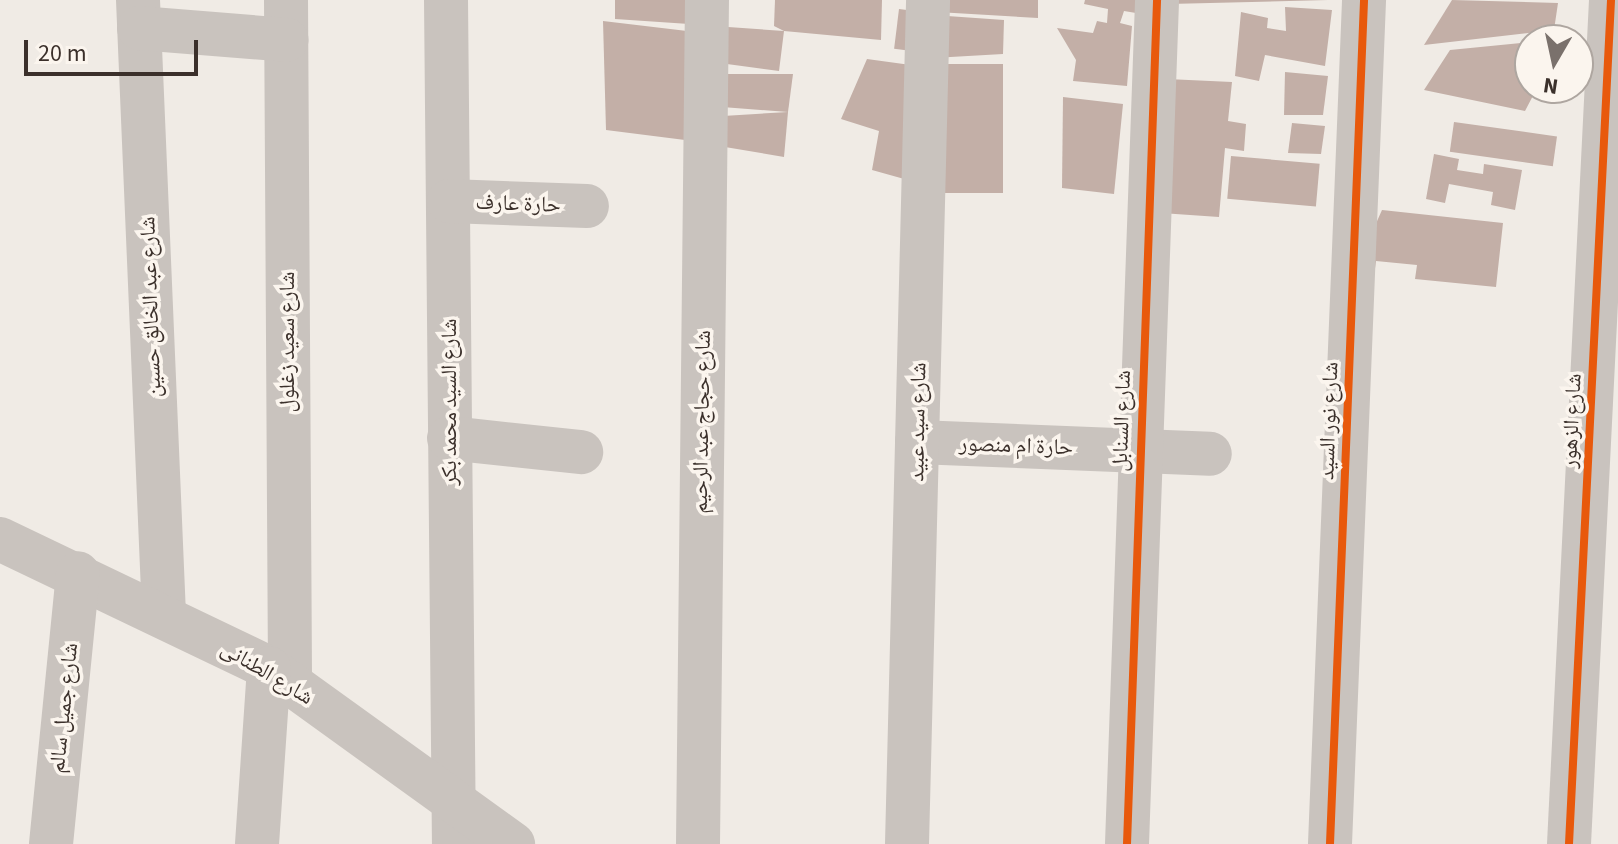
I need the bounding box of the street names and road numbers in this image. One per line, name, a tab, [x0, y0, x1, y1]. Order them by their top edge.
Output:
street label: حارة عارف	[475, 189, 561, 219]
street label: شارع عبد الخالق حسين	[135, 216, 167, 398]
street label: شارع سعيد زغلول	[275, 272, 301, 412]
street label: شارع السيد محمد بكر	[437, 318, 463, 486]
street label: شارع حجاج عبد الرحيم	[687, 330, 717, 514]
street label: شارع نور السيد	[1314, 361, 1344, 481]
street label: شارع سيد عبيد	[904, 362, 932, 482]
street label: شارع السنابل	[1107, 370, 1137, 472]
street label: شارع الزهور	[1556, 373, 1588, 469]
street label: حارة ام منصور	[958, 431, 1074, 461]
street label: شارع الطنانى	[216, 635, 318, 711]
street label: شارع جميل سالم	[44, 642, 84, 774]

